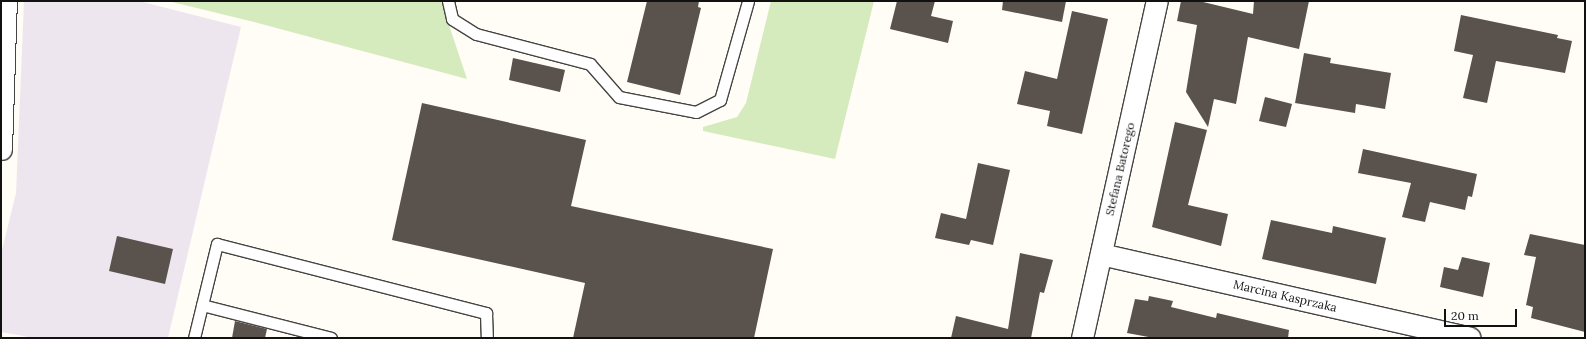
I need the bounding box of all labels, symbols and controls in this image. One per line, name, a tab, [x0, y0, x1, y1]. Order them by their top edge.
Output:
street label: Stefana Batorego	[1102, 121, 1138, 217]
street label: Marcina Kasprzaka	[1232, 277, 1338, 315]
scale bar	[1446, 301, 1519, 327]
text: 20 m	[1451, 308, 1479, 323]

